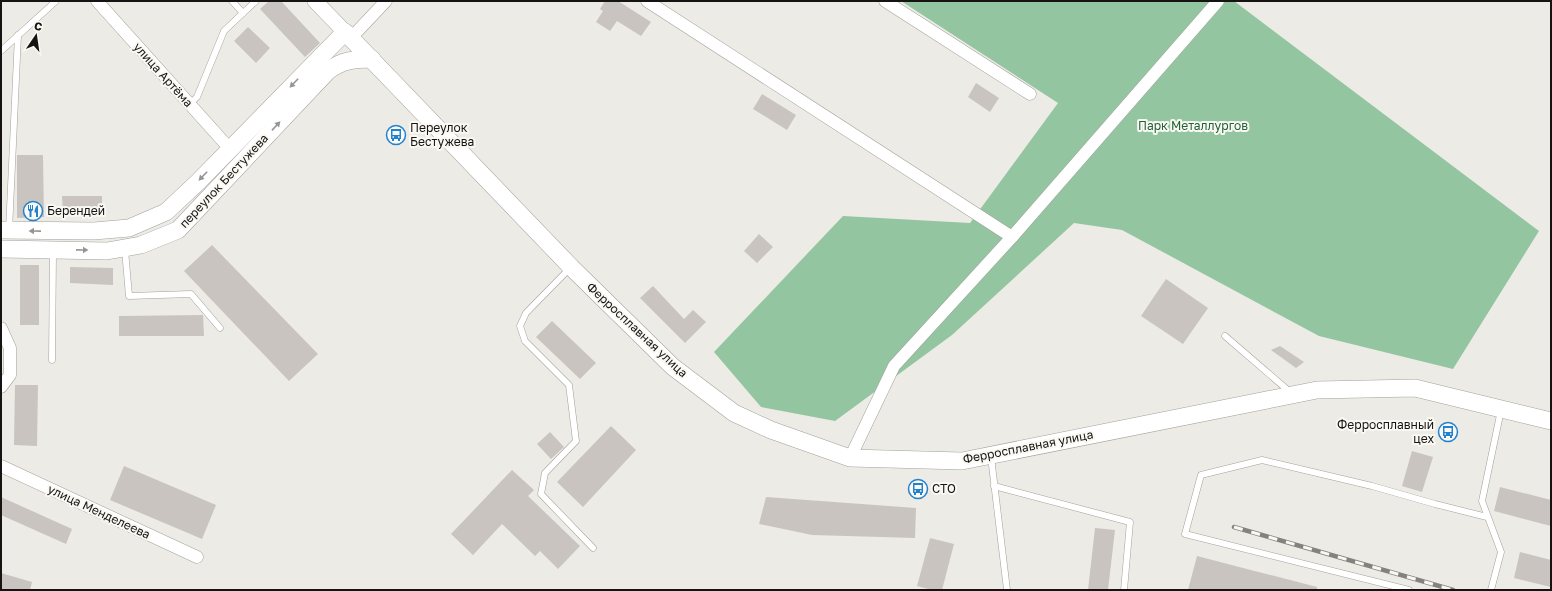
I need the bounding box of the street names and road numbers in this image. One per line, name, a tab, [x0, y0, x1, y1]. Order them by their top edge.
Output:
street label: улица Артёма	[130, 39, 196, 110]
street label: переулок Бестужева	[176, 130, 271, 231]
street label: Ферросплавная улица	[584, 279, 691, 380]
street label: Ферросплавная улица	[961, 426, 1094, 467]
street label: улица Менделеева	[46, 481, 153, 542]

